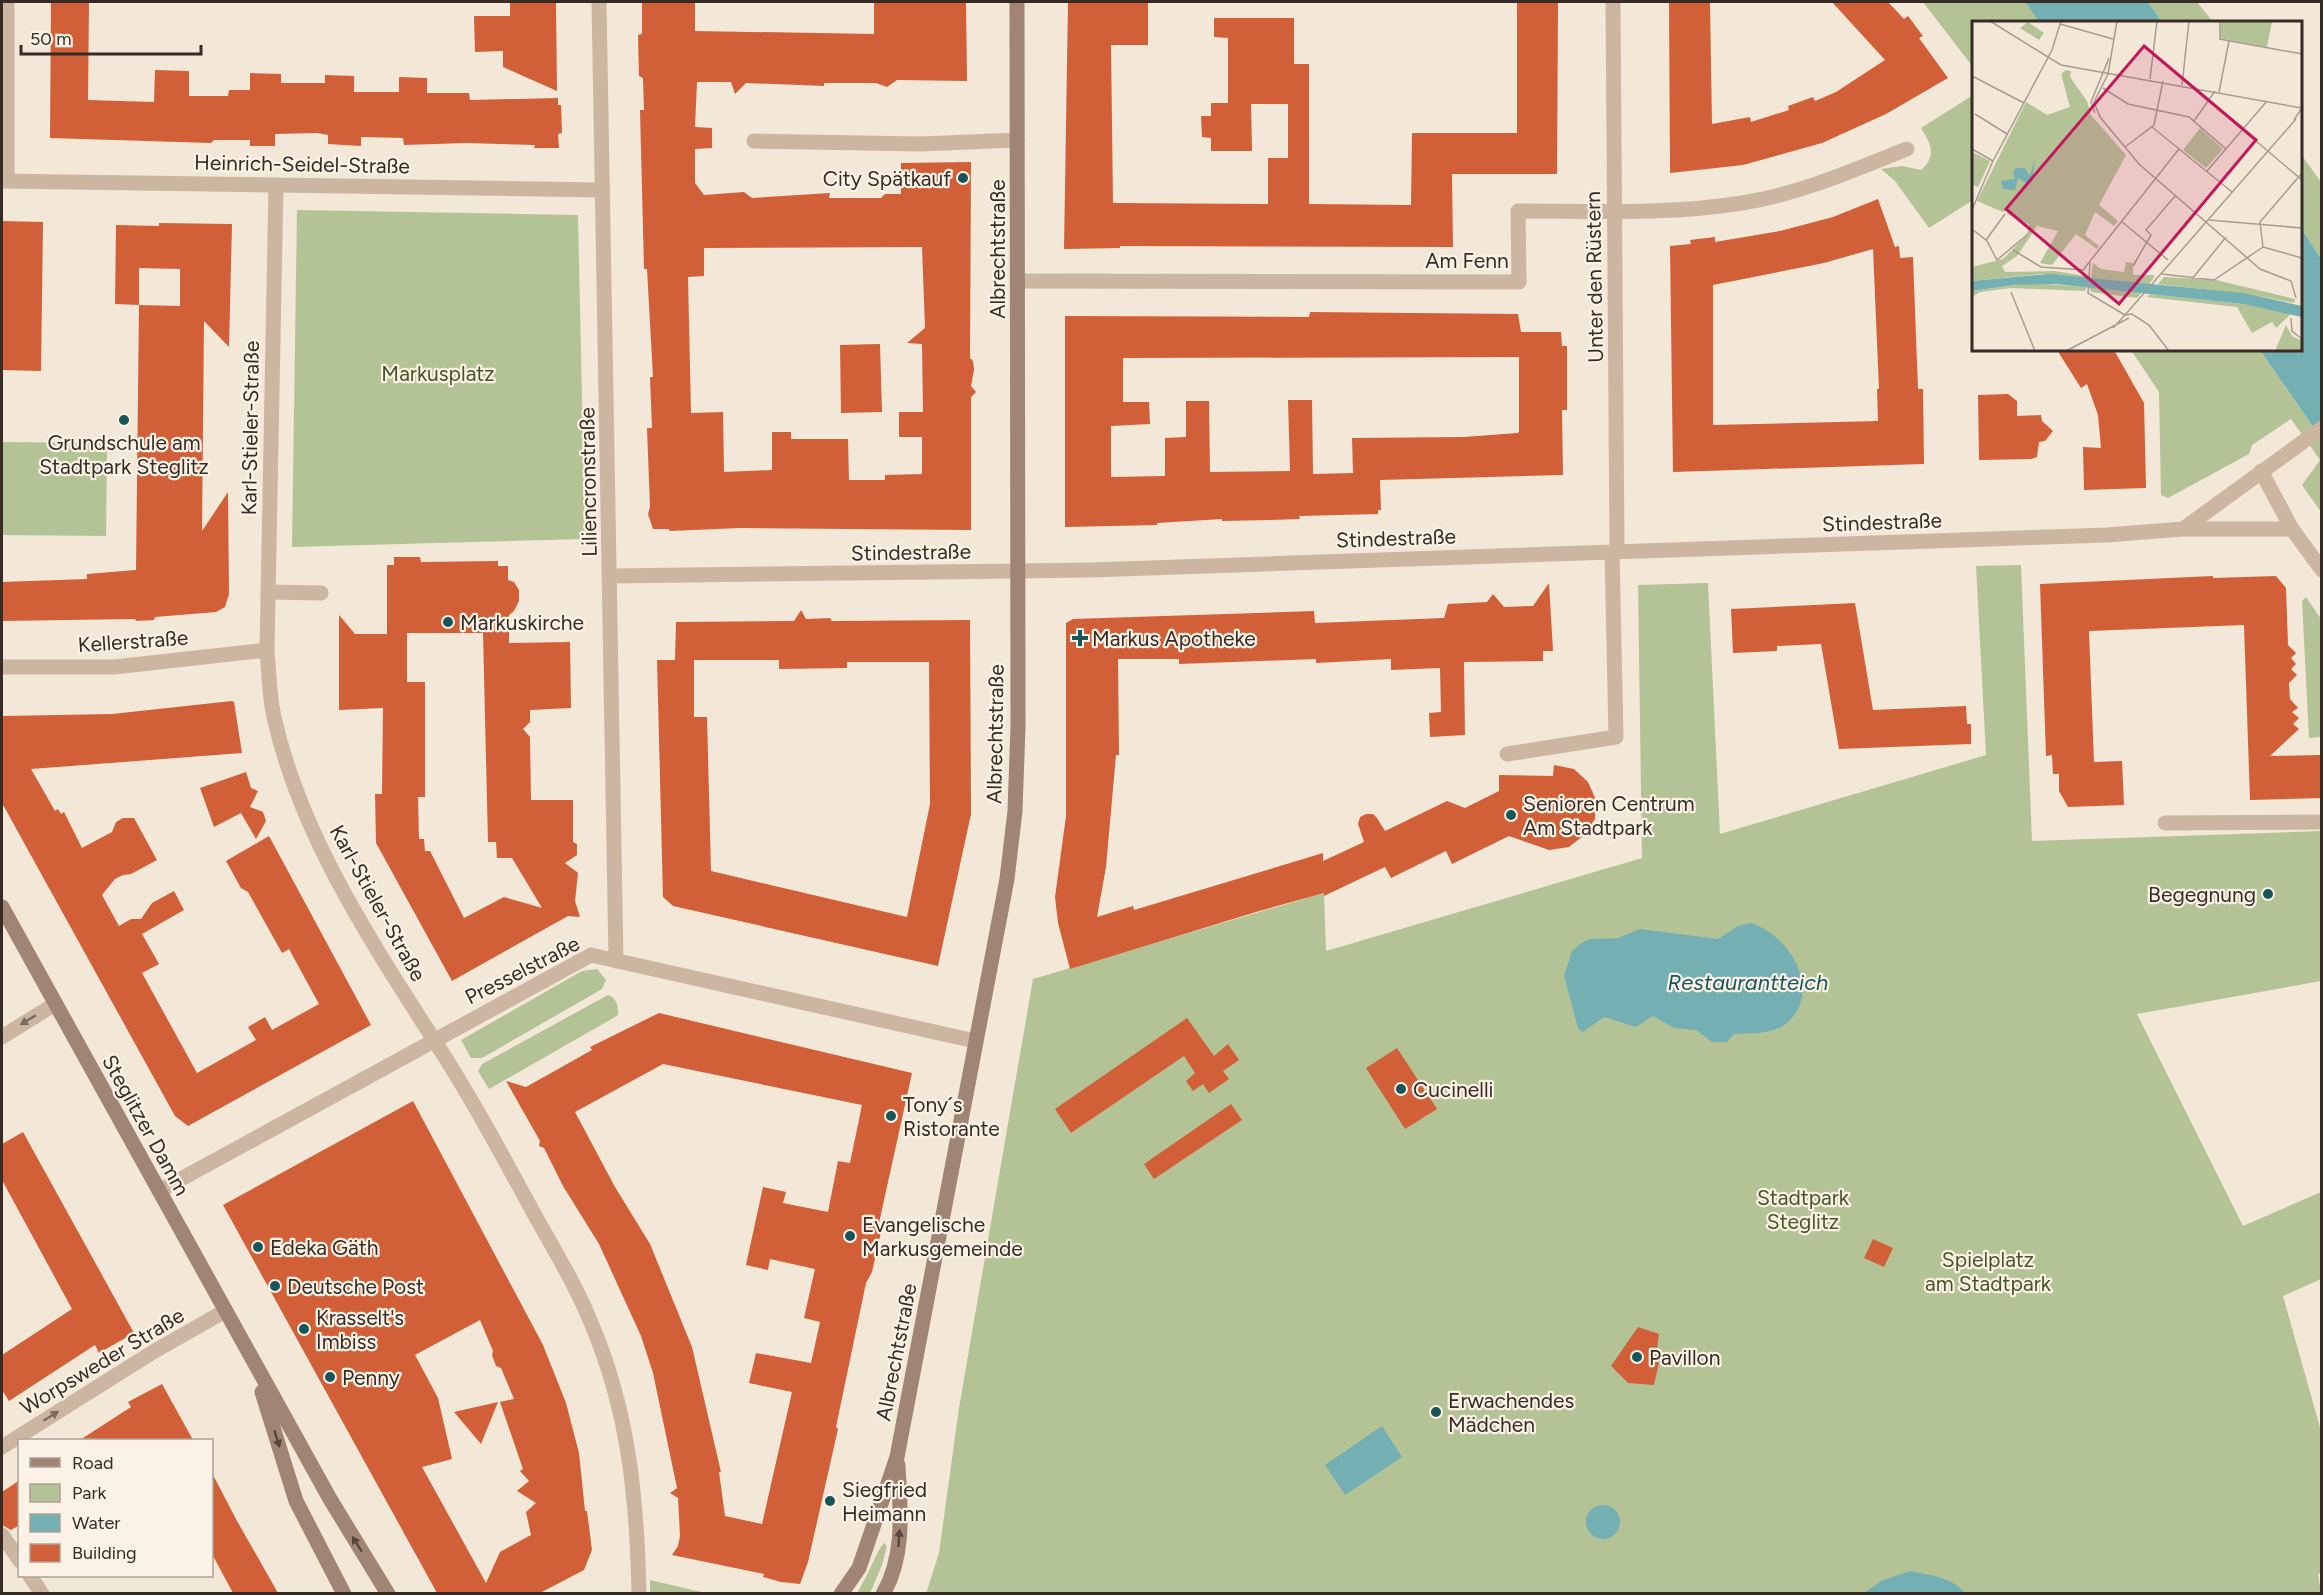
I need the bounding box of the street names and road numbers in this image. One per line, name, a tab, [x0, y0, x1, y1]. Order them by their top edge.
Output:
street label: Heinrich-Seidel-Straße	[194, 150, 410, 178]
street label: Albrechtstraße	[985, 179, 1010, 319]
street label: Unter den Rüstern	[1580, 191, 1608, 363]
street label: Am Fenn	[1425, 248, 1509, 273]
street label: Karl-Stieler-Straße	[236, 340, 264, 516]
street label: Liliencronstraße	[574, 407, 602, 557]
street label: Stindestraße	[1822, 507, 1942, 537]
street label: Stindestraße	[1336, 523, 1456, 553]
street label: Stindestraße	[851, 538, 971, 566]
street label: Kellerstraße	[77, 625, 189, 657]
street label: Albrechtstraße	[981, 664, 1009, 804]
street label: Karl-Stieler-Straße	[325, 820, 431, 986]
street label: Presselstraße	[461, 930, 583, 1010]
street label: Steglitzer Damm	[97, 1050, 195, 1200]
street label: Albrechtstraße	[870, 1281, 922, 1423]
street label: Worpsweder Straße	[16, 1302, 188, 1420]

